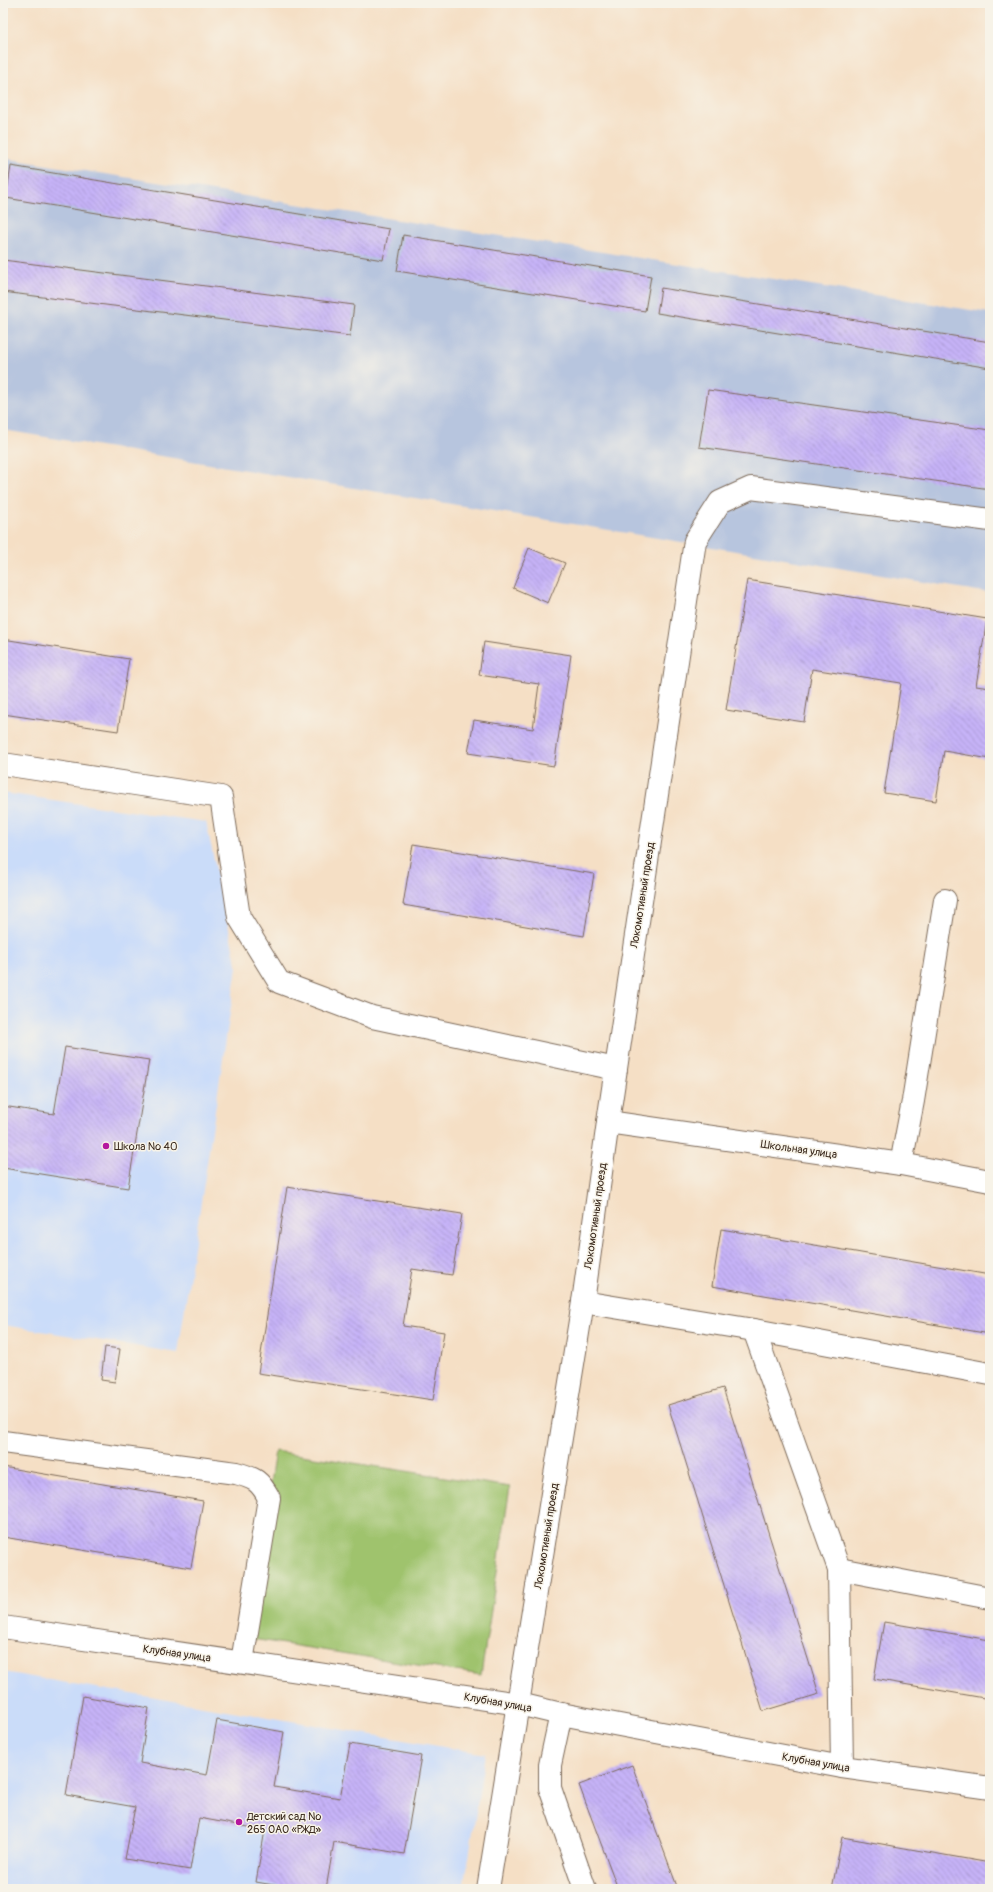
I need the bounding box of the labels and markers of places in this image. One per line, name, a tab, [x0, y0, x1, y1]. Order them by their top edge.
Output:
place label: Школа № 40	[114, 1140, 178, 1153]
marker: Школа № 40	[101, 1141, 111, 1151]
place label: Детский сад № 265 ОАО «РЖД»	[246, 1810, 322, 1836]
marker: Детский сад № 265 ОАО «РЖД»	[234, 1817, 244, 1827]

